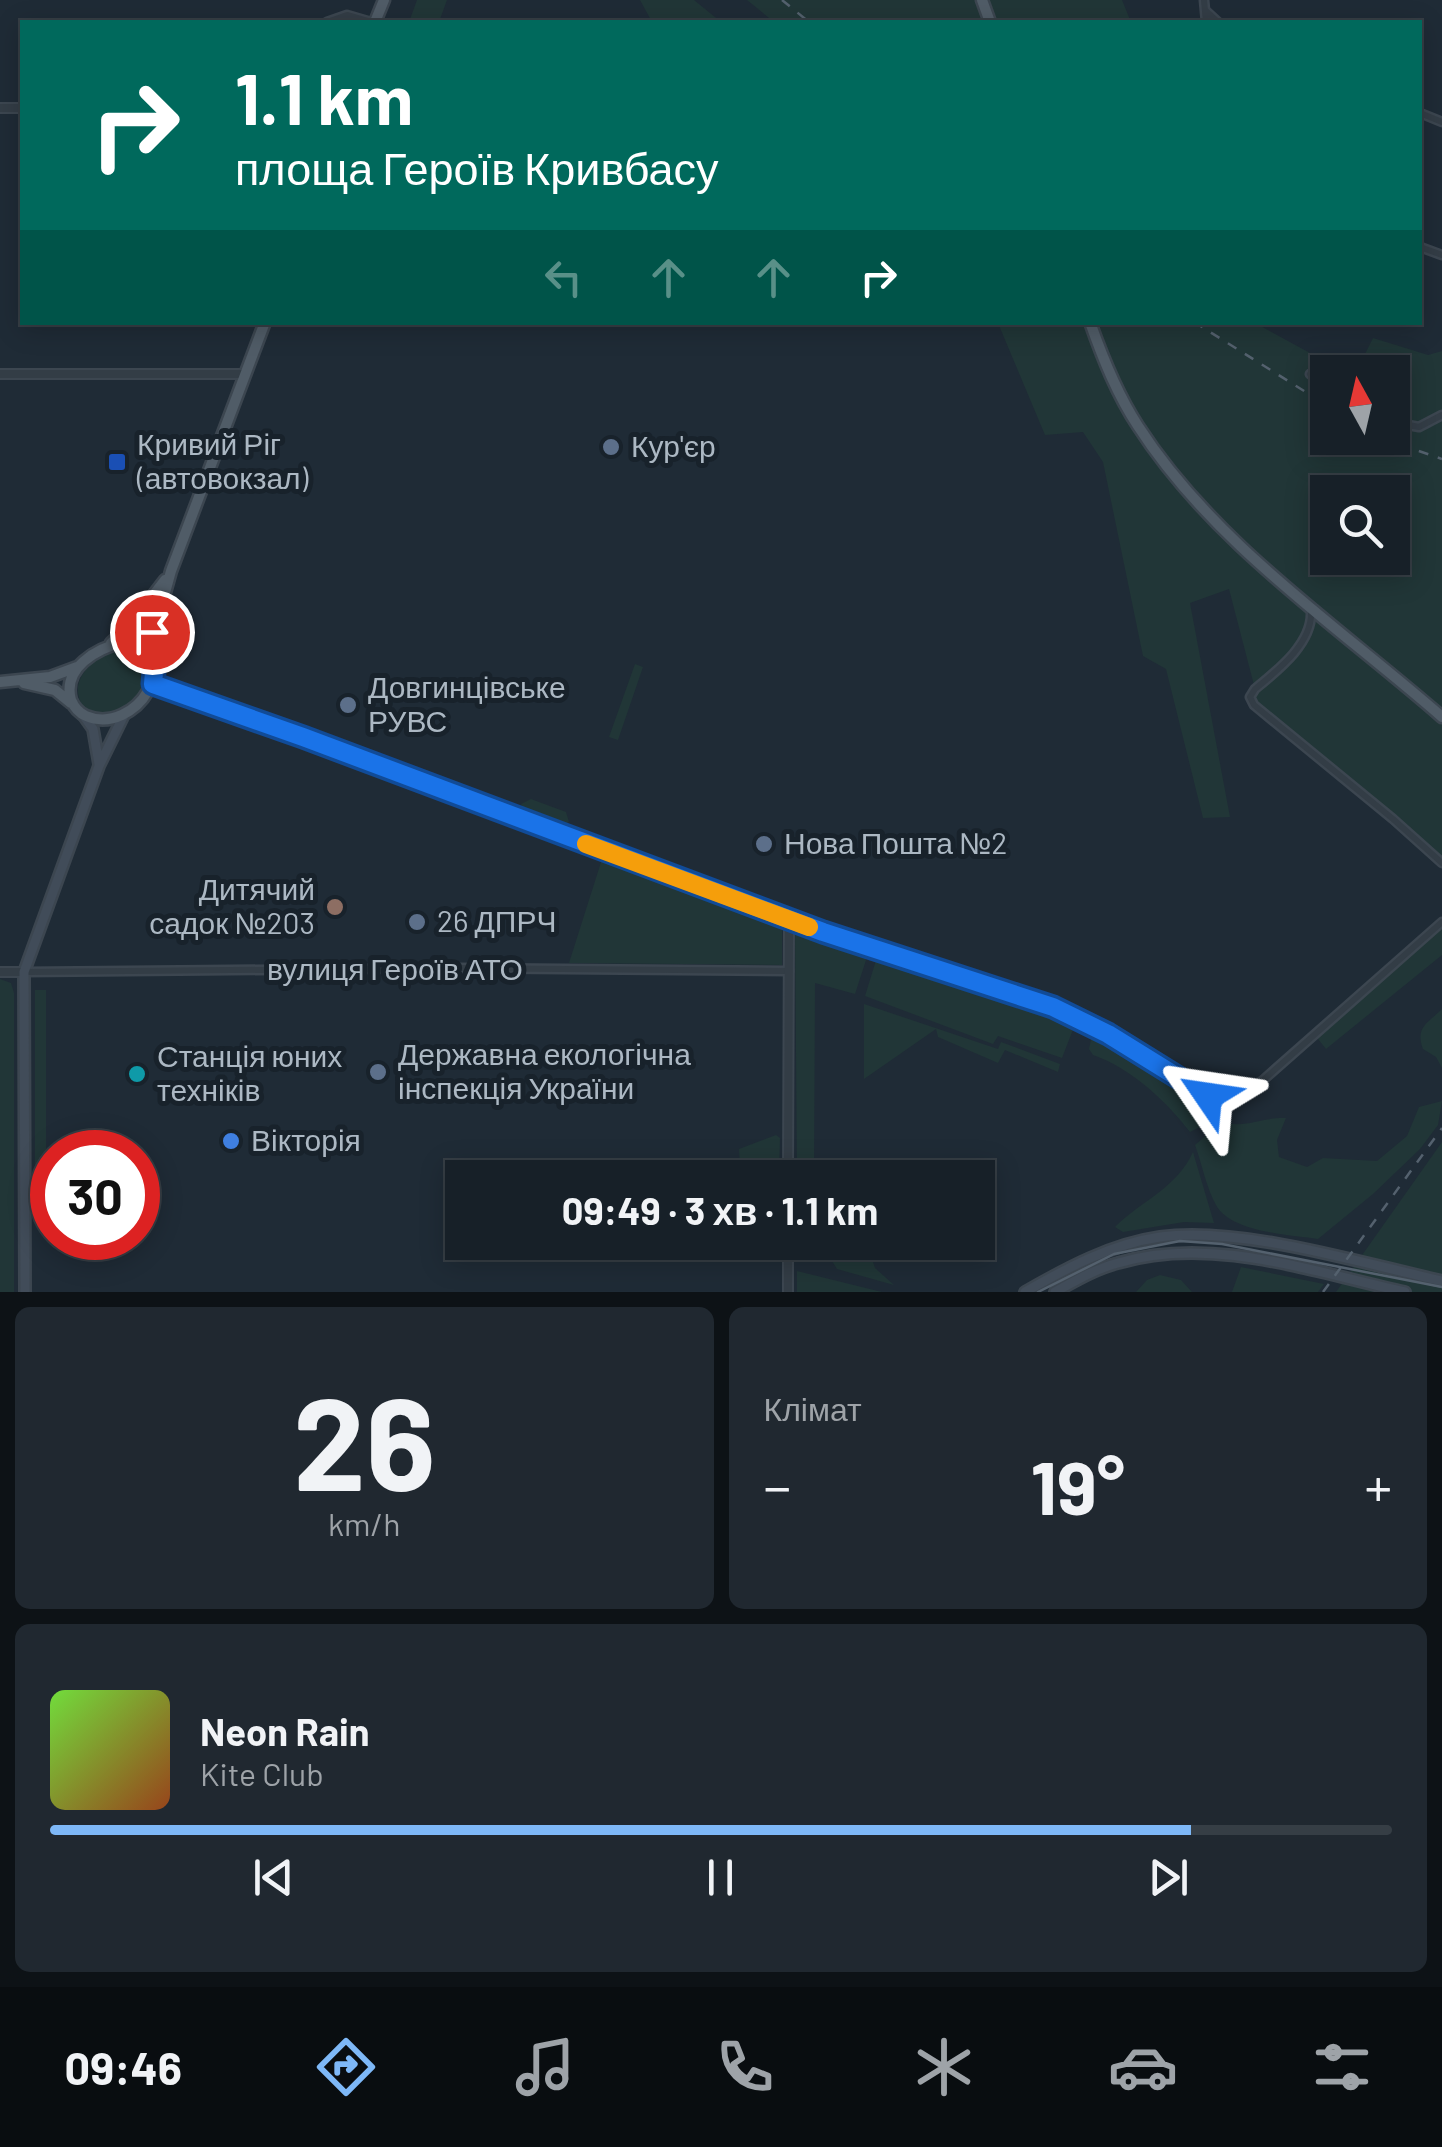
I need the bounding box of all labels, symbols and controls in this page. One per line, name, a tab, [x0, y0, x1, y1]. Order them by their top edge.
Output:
text: 1.1 km	[235, 55, 413, 139]
icon: right	[70, 60, 200, 190]
text: площа Героїв Кривбасу	[235, 140, 719, 194]
icon: left	[536, 250, 591, 305]
icon: ahead	[641, 250, 696, 305]
icon: ahead	[746, 250, 801, 305]
icon: right	[851, 250, 906, 305]
north arrow	[1310, 355, 1410, 455]
map controls	[1310, 355, 1410, 575]
place label: Кривий Ріг (автовокзал)	[136, 425, 309, 495]
place label: Кур'єр	[631, 427, 716, 463]
marker: Кур'єр	[600, 436, 622, 458]
marker: Кривий Ріг (автовокзал)	[106, 451, 128, 473]
button: search	[1310, 475, 1410, 575]
pin	[110, 590, 195, 675]
icon: arrive	[125, 605, 180, 660]
place label: Довгинцівське РУВС	[368, 668, 566, 738]
marker: Довгинцівське РУВС	[337, 694, 359, 716]
place label: Нова Пошта №2	[784, 824, 1007, 860]
marker: Нова Пошта №2	[753, 833, 775, 855]
place label: Дитячий садок №203	[149, 870, 315, 940]
marker: Дитячий садок №203	[324, 896, 346, 918]
place label: 26 ДПРЧ	[437, 902, 556, 938]
marker: 26 ДПРЧ	[406, 911, 428, 933]
street label: вулиця Героїв АТО	[267, 950, 523, 986]
place label: Державна екологічна інспекція України	[398, 1035, 691, 1105]
place label: Станція юних техніків	[157, 1037, 342, 1107]
position arrow	[1156, 1044, 1260, 1148]
marker: Державна екологічна інспекція України	[367, 1061, 389, 1083]
marker: Станція юних техніків	[126, 1063, 148, 1085]
place label: Вікторія	[251, 1121, 361, 1157]
speed limit sign: 30	[30, 1130, 160, 1260]
marker: Вікторія	[220, 1130, 242, 1152]
text: 09:49 · 3 хв · 1.1 km	[562, 1187, 878, 1233]
text: 26	[293, 1361, 436, 1517]
text: Клімат	[764, 1389, 862, 1427]
text: 19°	[1030, 1440, 1125, 1530]
text: −	[764, 1452, 791, 1518]
text: +	[1364, 1452, 1392, 1518]
text: km/h	[328, 1504, 400, 1542]
text: Neon Rain	[200, 1708, 369, 1754]
text: Kite Club	[200, 1754, 324, 1792]
icon: previous	[246, 1850, 301, 1905]
icon: pause	[693, 1850, 748, 1905]
icon: next	[1141, 1850, 1196, 1905]
icon: directions	[311, 2032, 381, 2102]
icon: music	[510, 2032, 580, 2102]
icon: phone	[710, 2032, 780, 2102]
icon: climate	[909, 2032, 979, 2102]
icon: car	[1108, 2032, 1178, 2102]
icon: filters	[1307, 2032, 1377, 2102]
text: 09:46	[65, 2040, 182, 2094]

